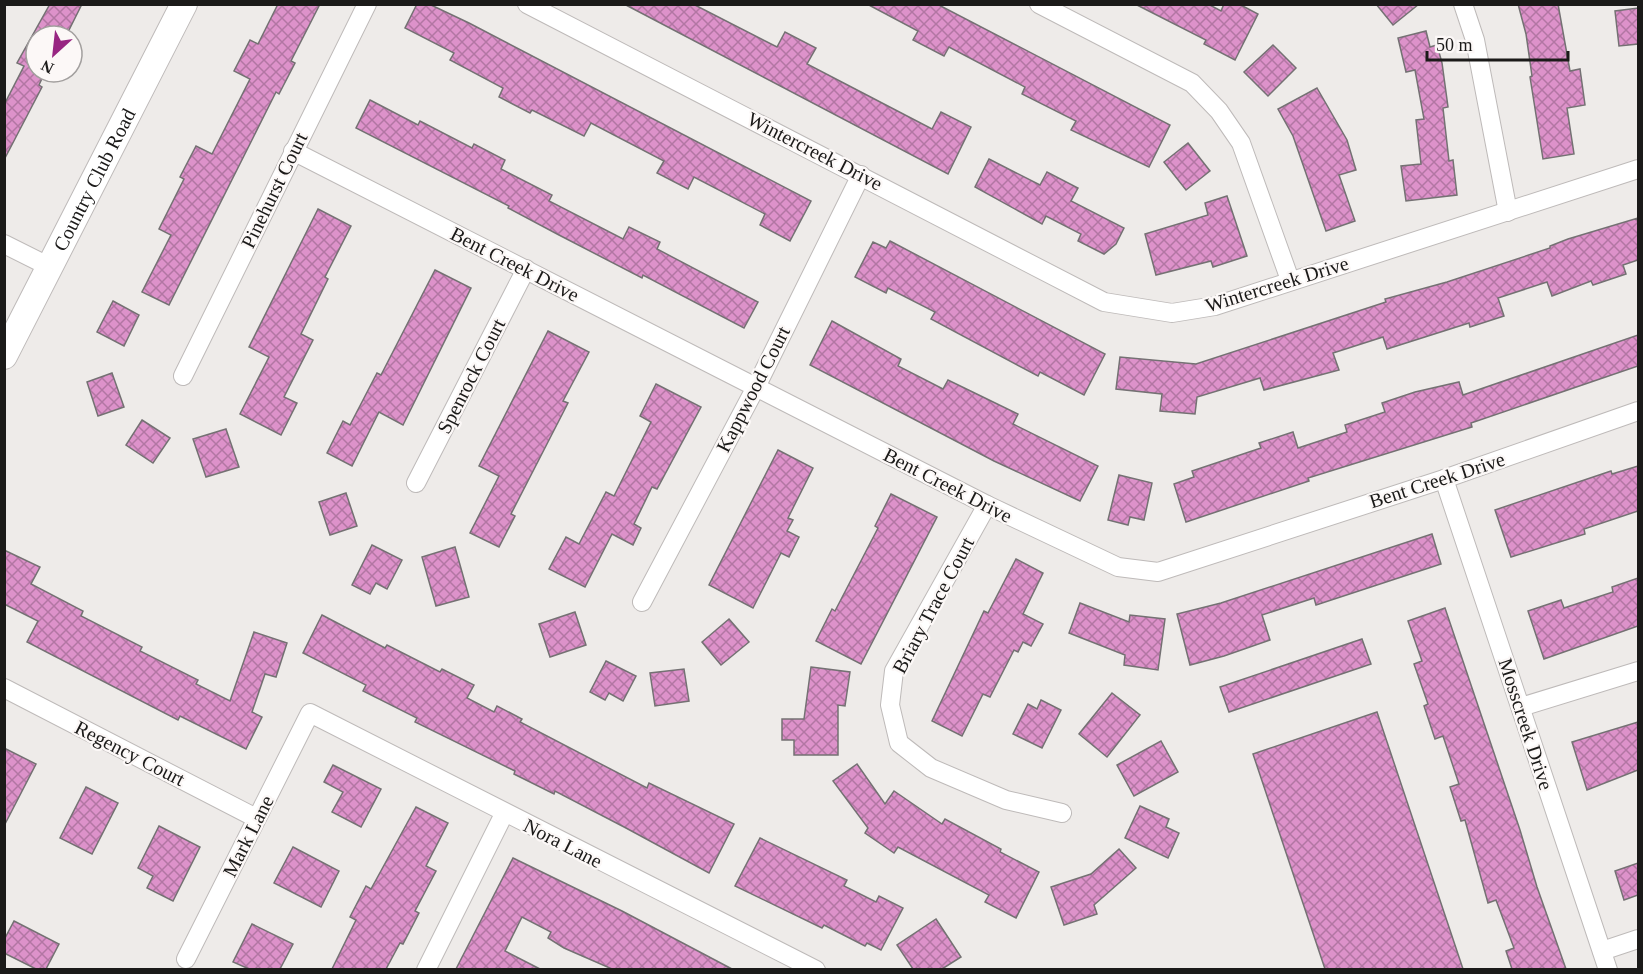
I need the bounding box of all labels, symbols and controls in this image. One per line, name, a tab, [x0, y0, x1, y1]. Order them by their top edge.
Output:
north arrow	[24, 24, 84, 84]
scale bar	[1427, 24, 1568, 62]
text: 50 m	[1436, 35, 1473, 55]
text: N	[38, 57, 56, 77]
street label: Country Club Road	[49, 105, 140, 254]
street label: Wintercreek Drive	[744, 107, 886, 195]
street label: Pinehurst Court	[236, 128, 312, 252]
street label: Bent Creek Drive	[447, 222, 583, 306]
street label: Wintercreek Drive	[1203, 252, 1351, 316]
street label: Spenrock Court	[433, 314, 511, 438]
street label: Kappwood Court	[712, 322, 795, 456]
street label: Bent Creek Drive	[880, 443, 1016, 527]
street label: Bent Creek Drive	[1367, 448, 1508, 512]
street label: Briary Trace Court	[888, 533, 979, 677]
street label: Mosscreek Drive	[1494, 655, 1558, 793]
street label: Regency Court	[71, 716, 189, 791]
street label: Mark Lane	[218, 792, 278, 880]
street label: Nora Lane	[520, 814, 606, 872]

